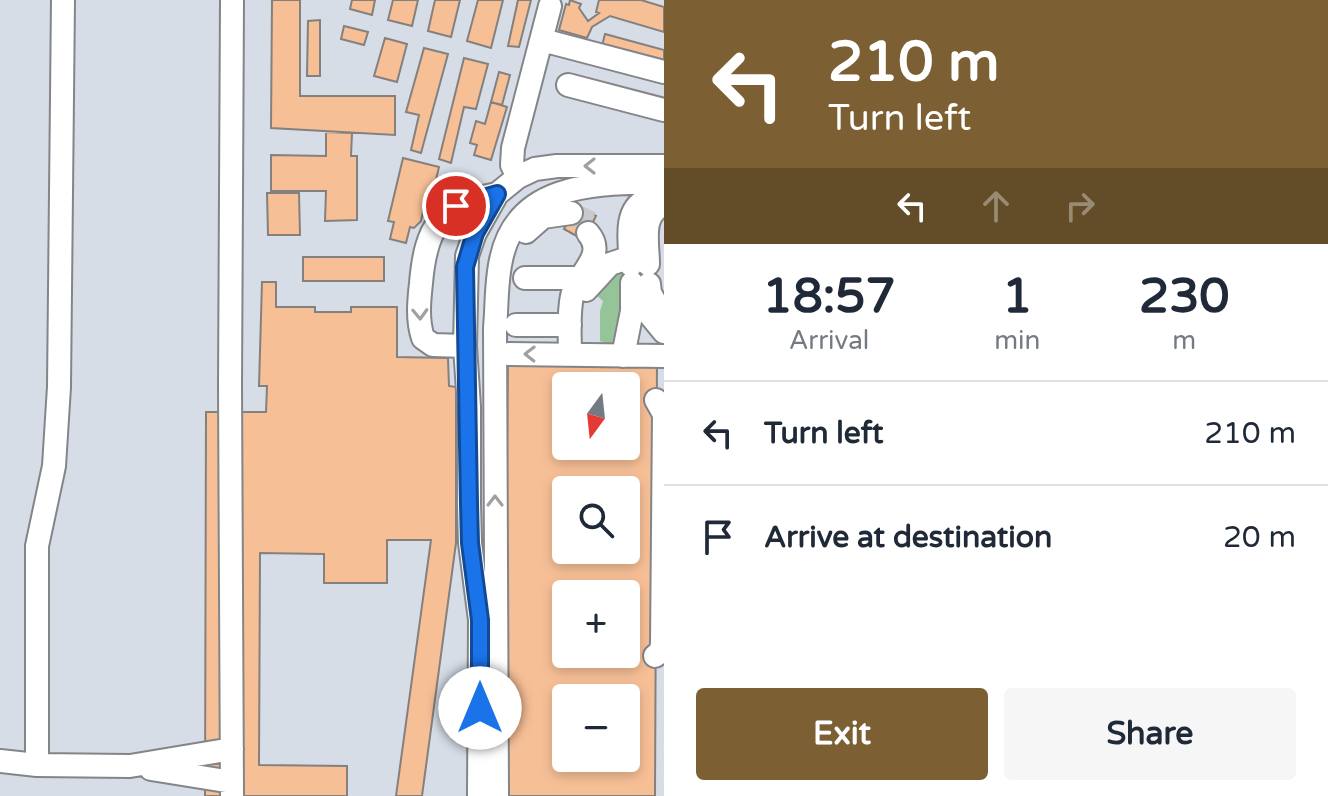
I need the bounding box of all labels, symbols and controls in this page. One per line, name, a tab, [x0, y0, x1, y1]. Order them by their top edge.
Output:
text: 210 m	[828, 29, 999, 96]
icon: left	[696, 32, 800, 136]
text: Turn left	[828, 97, 971, 140]
one-way arrow	[583, 157, 596, 175]
pin	[422, 172, 490, 240]
icon: arrive	[434, 184, 478, 228]
icon: left	[890, 184, 934, 228]
icon: ahead	[974, 184, 1018, 228]
icon: right	[1058, 184, 1102, 228]
text: 18:57	[763, 268, 896, 326]
text: 1	[1002, 268, 1032, 326]
text: 230	[1139, 268, 1229, 326]
one-way arrow	[411, 308, 428, 320]
text: Arrival	[789, 325, 869, 356]
text: min	[994, 325, 1040, 356]
text: m	[1172, 325, 1196, 356]
one-way arrow	[523, 345, 536, 363]
north arrow	[552, 372, 640, 460]
map controls	[552, 372, 640, 772]
icon: left	[696, 411, 740, 455]
text: Turn left	[764, 415, 883, 452]
text: 210 m	[1204, 415, 1296, 452]
button: search	[552, 476, 640, 564]
one-way arrow	[486, 494, 504, 507]
icon: arrive	[696, 515, 740, 559]
text: Arrive at destination	[764, 519, 1052, 556]
text: 20 m	[1223, 519, 1296, 556]
button: +	[552, 580, 640, 668]
position arrow	[438, 666, 522, 750]
button: −	[552, 684, 640, 772]
button: Exit	[696, 688, 988, 780]
button: Share	[1004, 688, 1296, 780]

